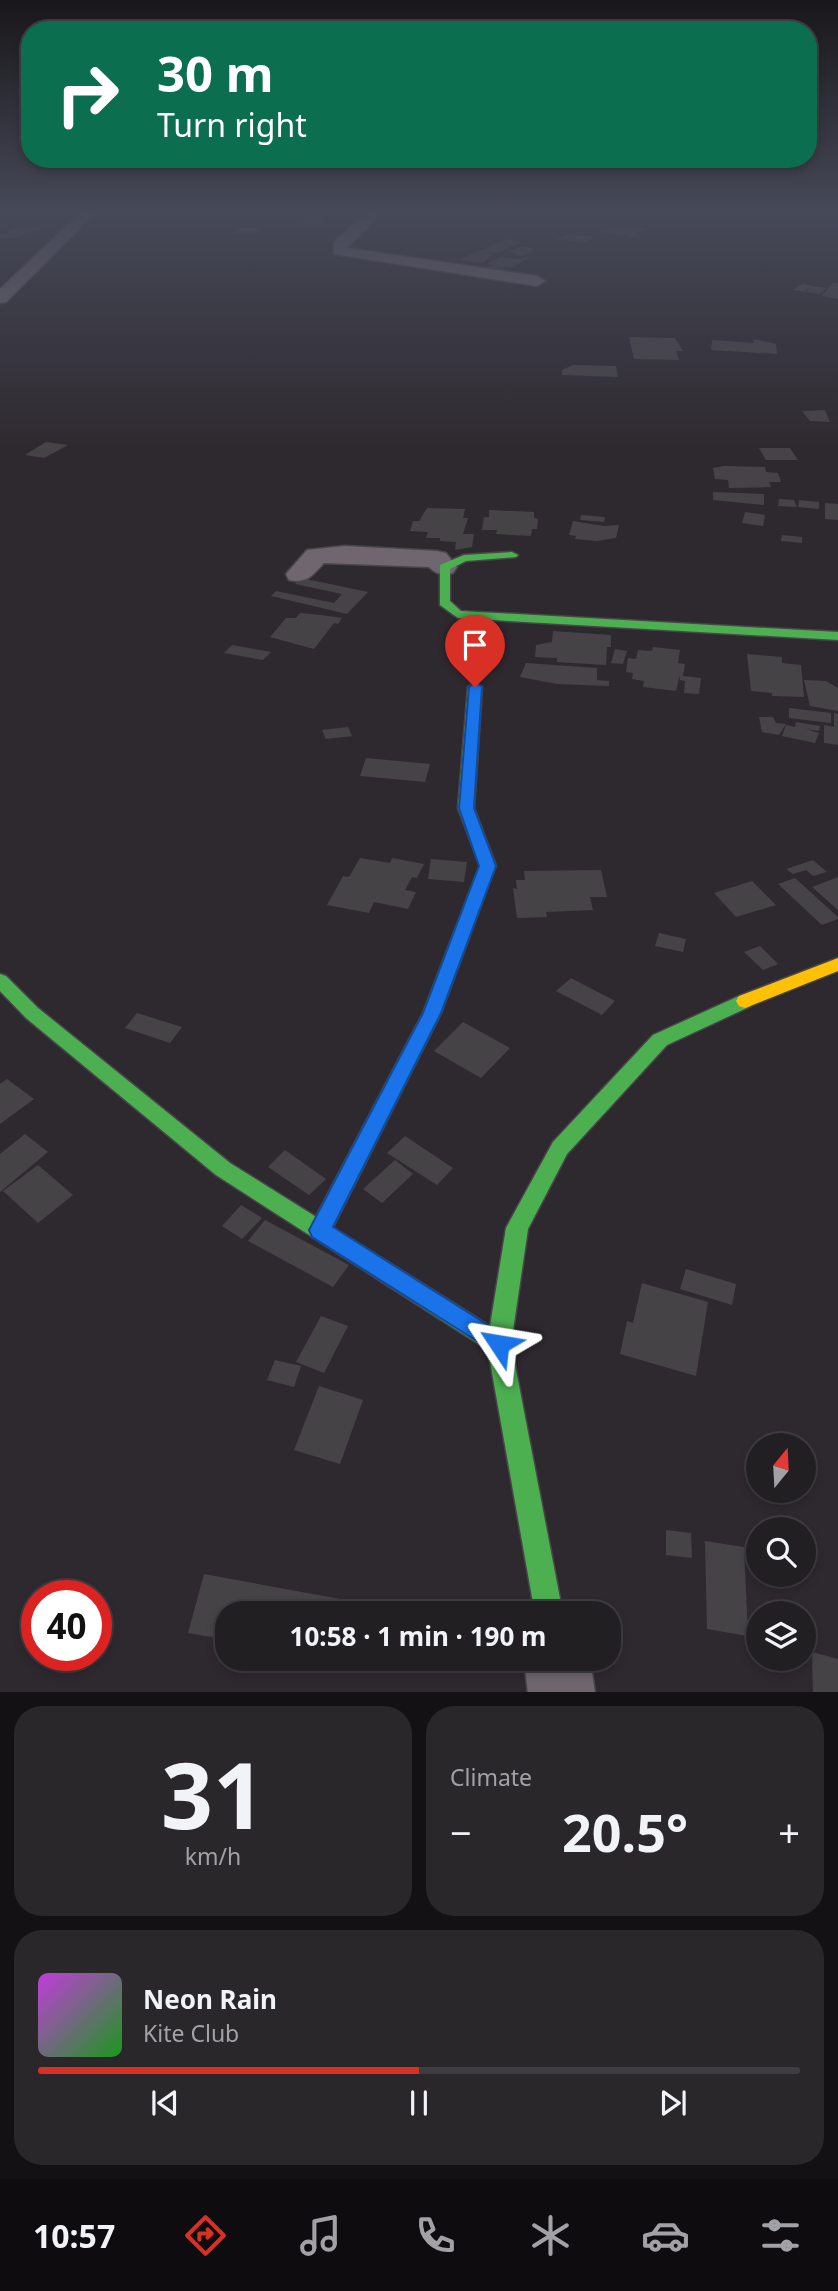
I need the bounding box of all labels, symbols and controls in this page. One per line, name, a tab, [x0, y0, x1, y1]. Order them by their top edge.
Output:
text: 30 m	[157, 40, 274, 106]
icon: right	[42, 49, 133, 140]
text: Turn right	[157, 103, 307, 146]
pin	[445, 615, 505, 687]
icon: arrive	[456, 626, 494, 664]
position arrow	[462, 1307, 536, 1381]
north arrow	[746, 1433, 816, 1503]
map controls	[746, 1433, 816, 1671]
button: search	[746, 1517, 816, 1587]
speed limit sign: 40	[21, 1580, 112, 1671]
button: layers	[746, 1601, 816, 1671]
text: 10:58 · 1 min · 190 m	[290, 1618, 546, 1654]
text: 31	[161, 1732, 265, 1856]
text: Climate	[450, 1761, 532, 1793]
text: 20.5°	[562, 1796, 688, 1867]
text: −	[450, 1806, 472, 1858]
text: +	[778, 1806, 800, 1858]
text: km/h	[185, 1840, 241, 1872]
text: Neon Rain	[143, 1981, 277, 2017]
text: Kite Club	[143, 2017, 239, 2049]
icon: previous	[146, 2084, 184, 2122]
icon: pause	[400, 2084, 438, 2122]
icon: next	[654, 2084, 692, 2122]
icon: directions	[181, 2211, 230, 2260]
icon: music	[296, 2211, 345, 2260]
icon: phone	[411, 2211, 460, 2260]
icon: climate	[526, 2211, 575, 2260]
icon: car	[641, 2211, 690, 2260]
icon: filters	[756, 2211, 805, 2260]
text: 10:57	[33, 2214, 115, 2257]

